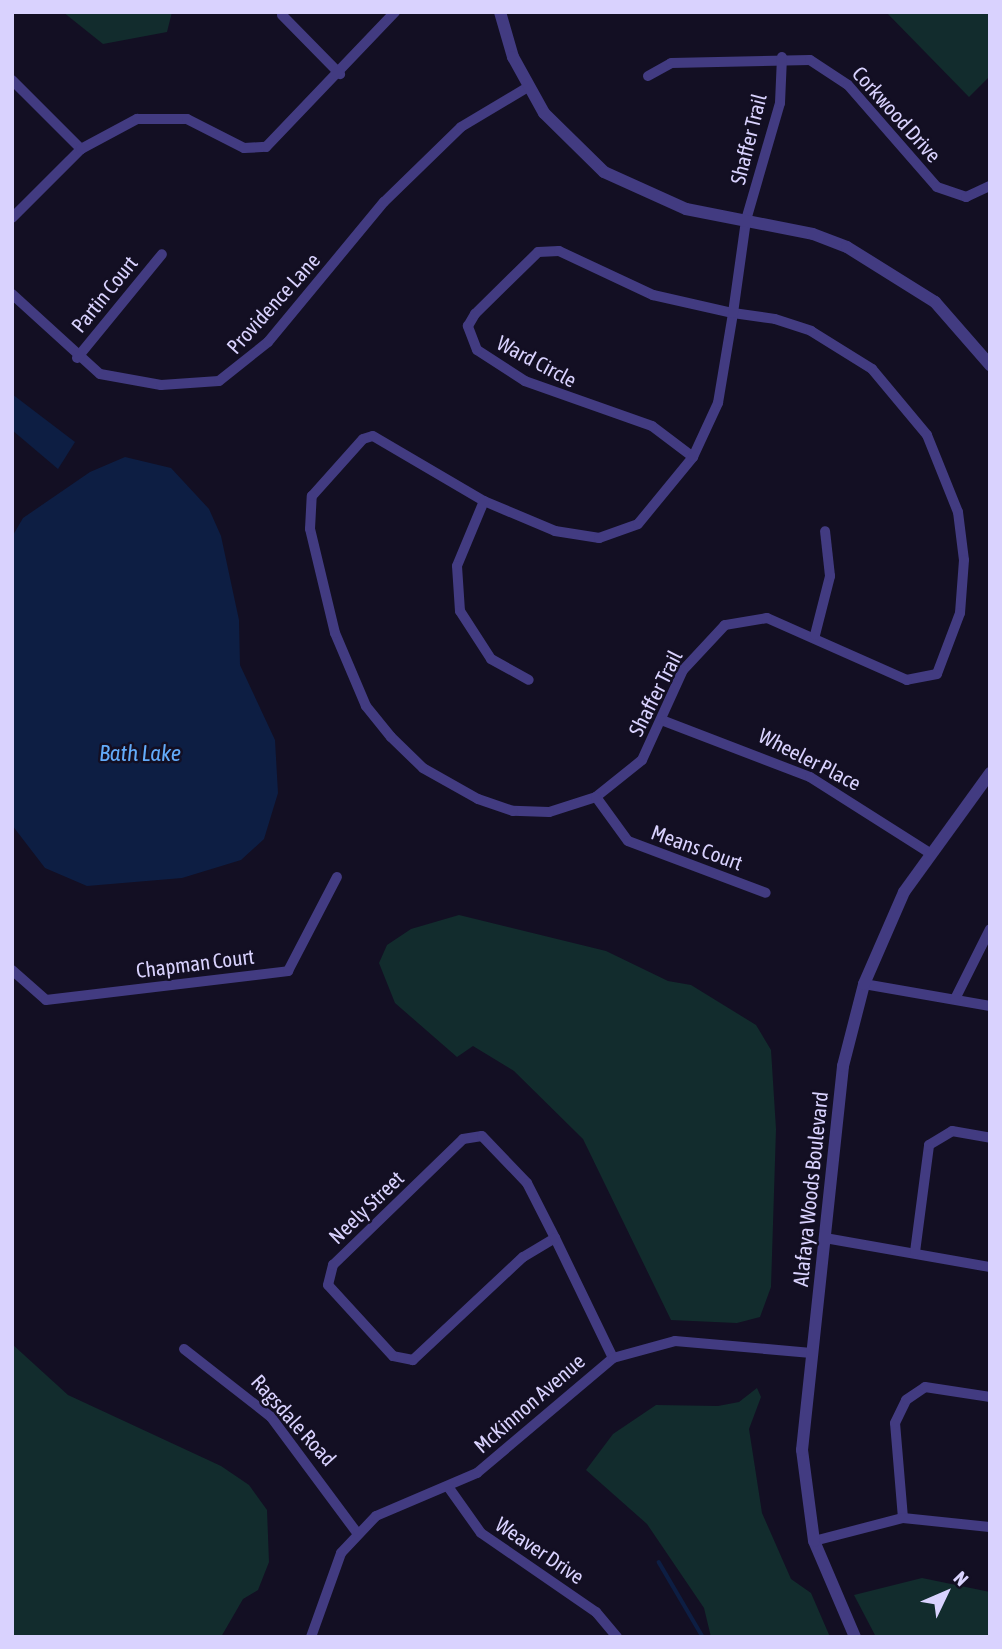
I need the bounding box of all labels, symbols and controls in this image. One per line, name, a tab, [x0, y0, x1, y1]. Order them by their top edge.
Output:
street label: Corkwood Drive	[847, 61, 947, 167]
street label: Shaffer Trail	[725, 91, 771, 187]
street label: Providence Lane	[221, 247, 325, 359]
street label: Partin Court	[66, 251, 142, 337]
street label: Ward Circle	[493, 330, 581, 392]
street label: Shaffer Trail	[623, 646, 687, 740]
street label: Wheeler Place	[755, 723, 865, 795]
water label: Bath Lake	[99, 739, 181, 767]
street label: Means Court	[648, 819, 746, 875]
street label: Chapman Court	[135, 943, 255, 983]
street label: Alafaya Woods Boulevard	[787, 1090, 833, 1288]
street label: Neely Street	[323, 1165, 409, 1249]
street label: McKinnon Avenue	[469, 1348, 589, 1458]
street label: Ragsdale Road	[246, 1369, 342, 1471]
street label: Weaver Drive	[491, 1511, 589, 1589]
north arrow	[911, 1558, 981, 1628]
text: N	[949, 1567, 973, 1590]

